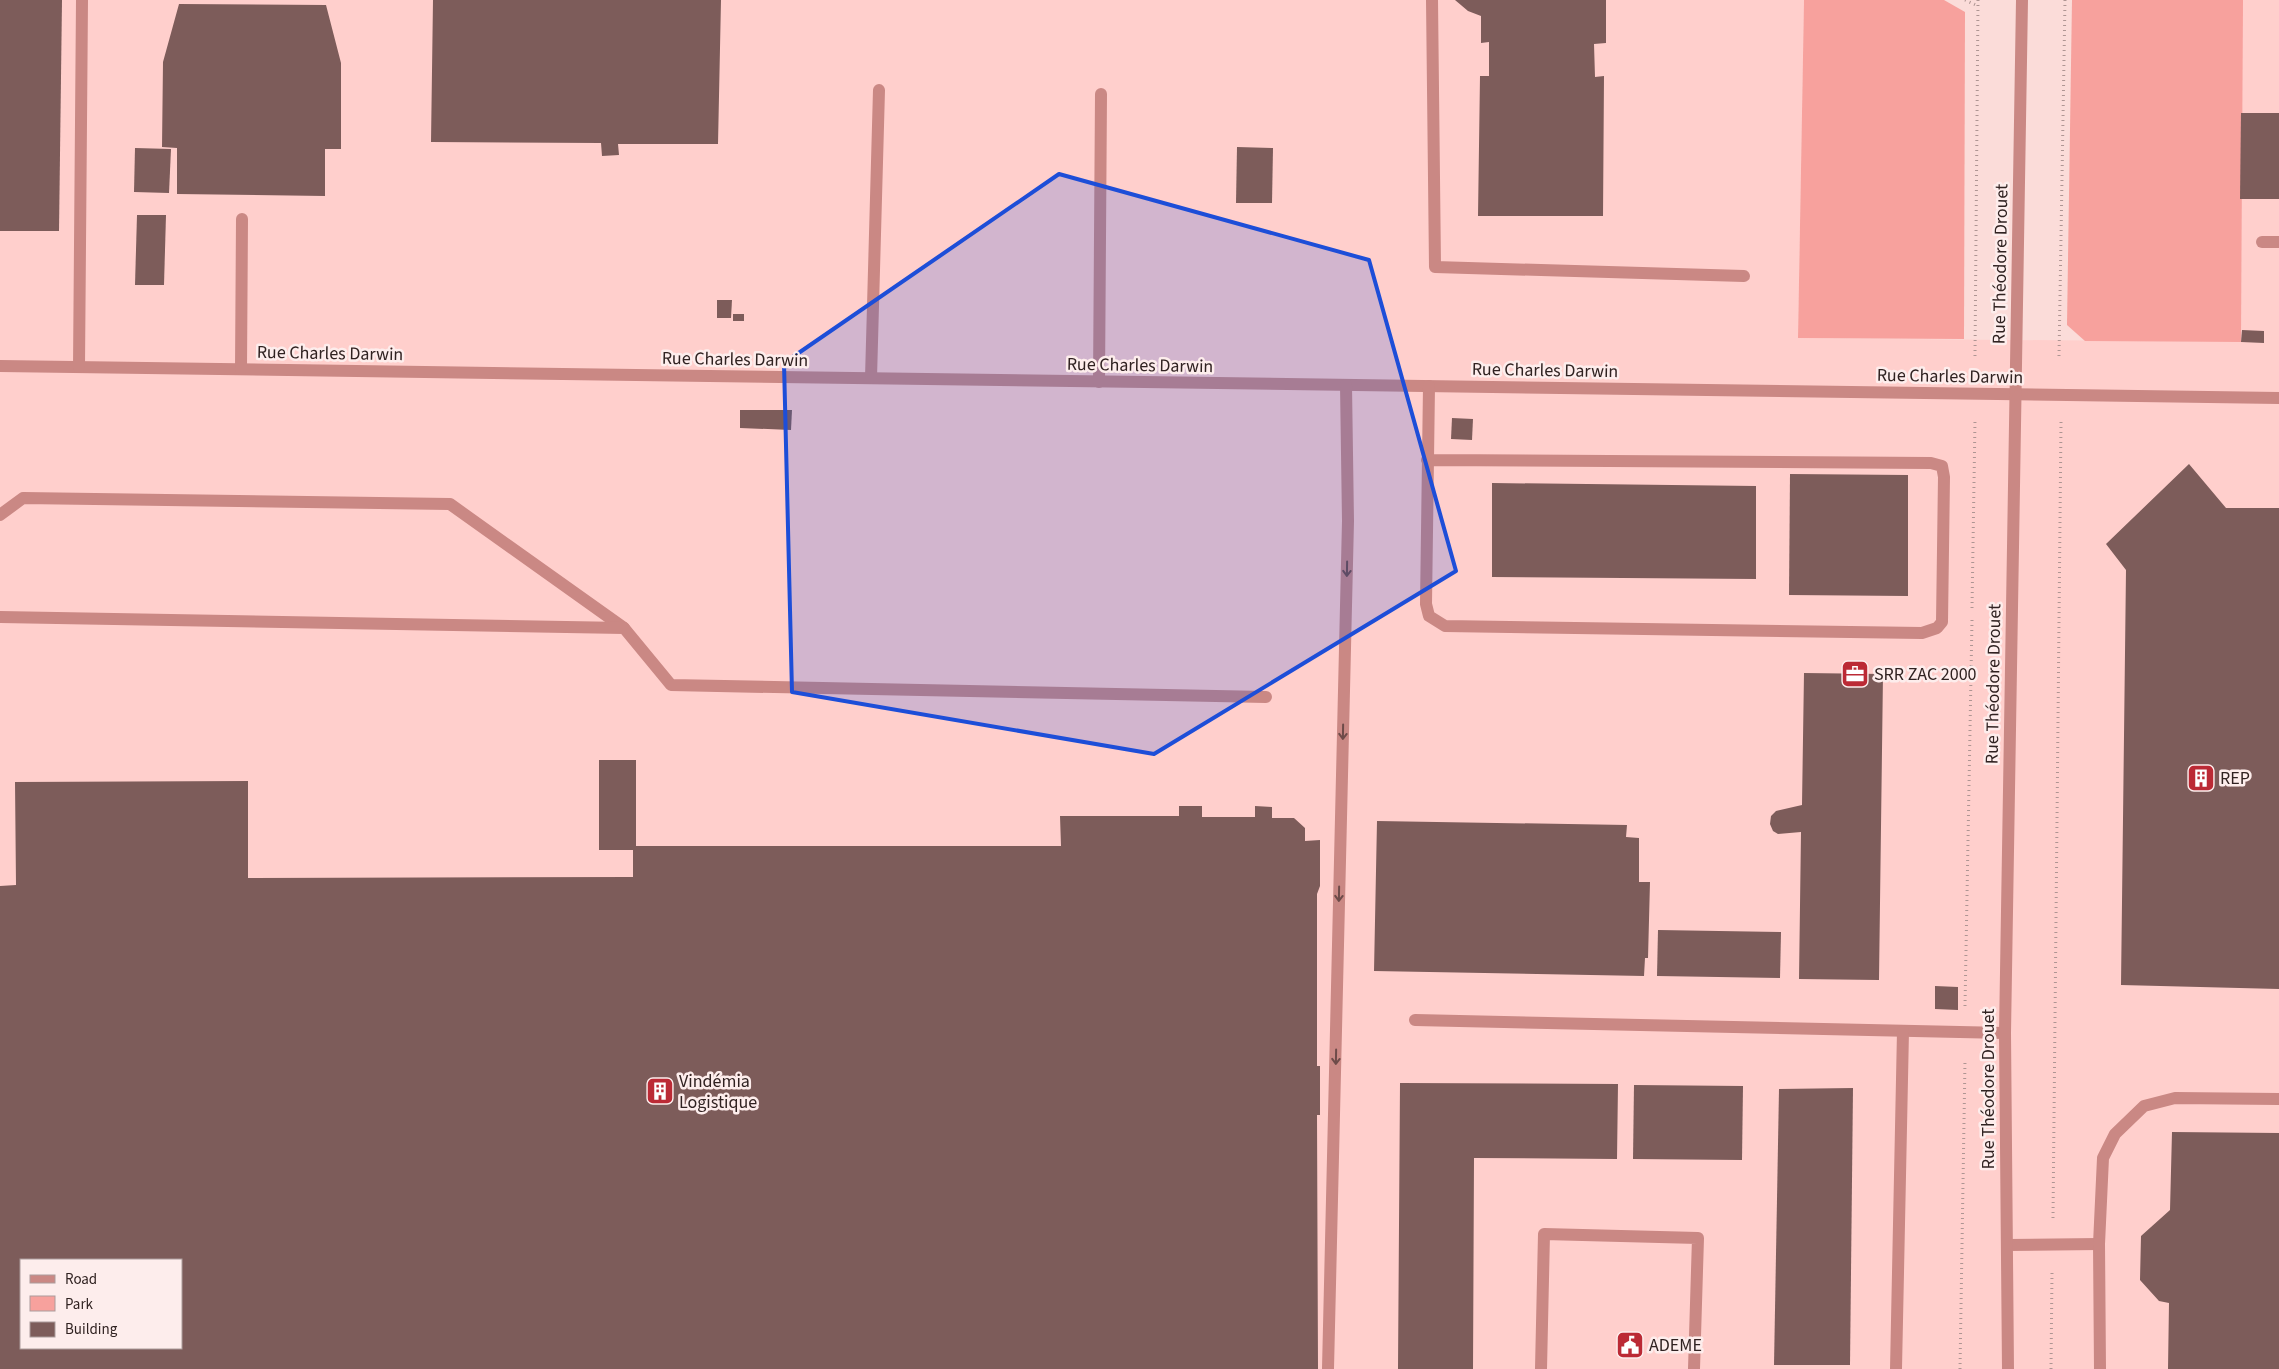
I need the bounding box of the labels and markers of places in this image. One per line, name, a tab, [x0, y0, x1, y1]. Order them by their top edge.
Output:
office icon: SRR ZAC 2000	[1840, 659, 1870, 689]
place label: SRR ZAC 2000	[1874, 662, 1977, 687]
building icon: REP	[2186, 763, 2216, 793]
place label: REP	[2220, 766, 2250, 791]
place label: Vindémia Logistique	[679, 1069, 757, 1115]
building icon: Vindémia Logistique	[645, 1076, 675, 1106]
public building icon: ADEME	[1615, 1330, 1645, 1360]
place label: ADEME	[1649, 1333, 1702, 1358]

